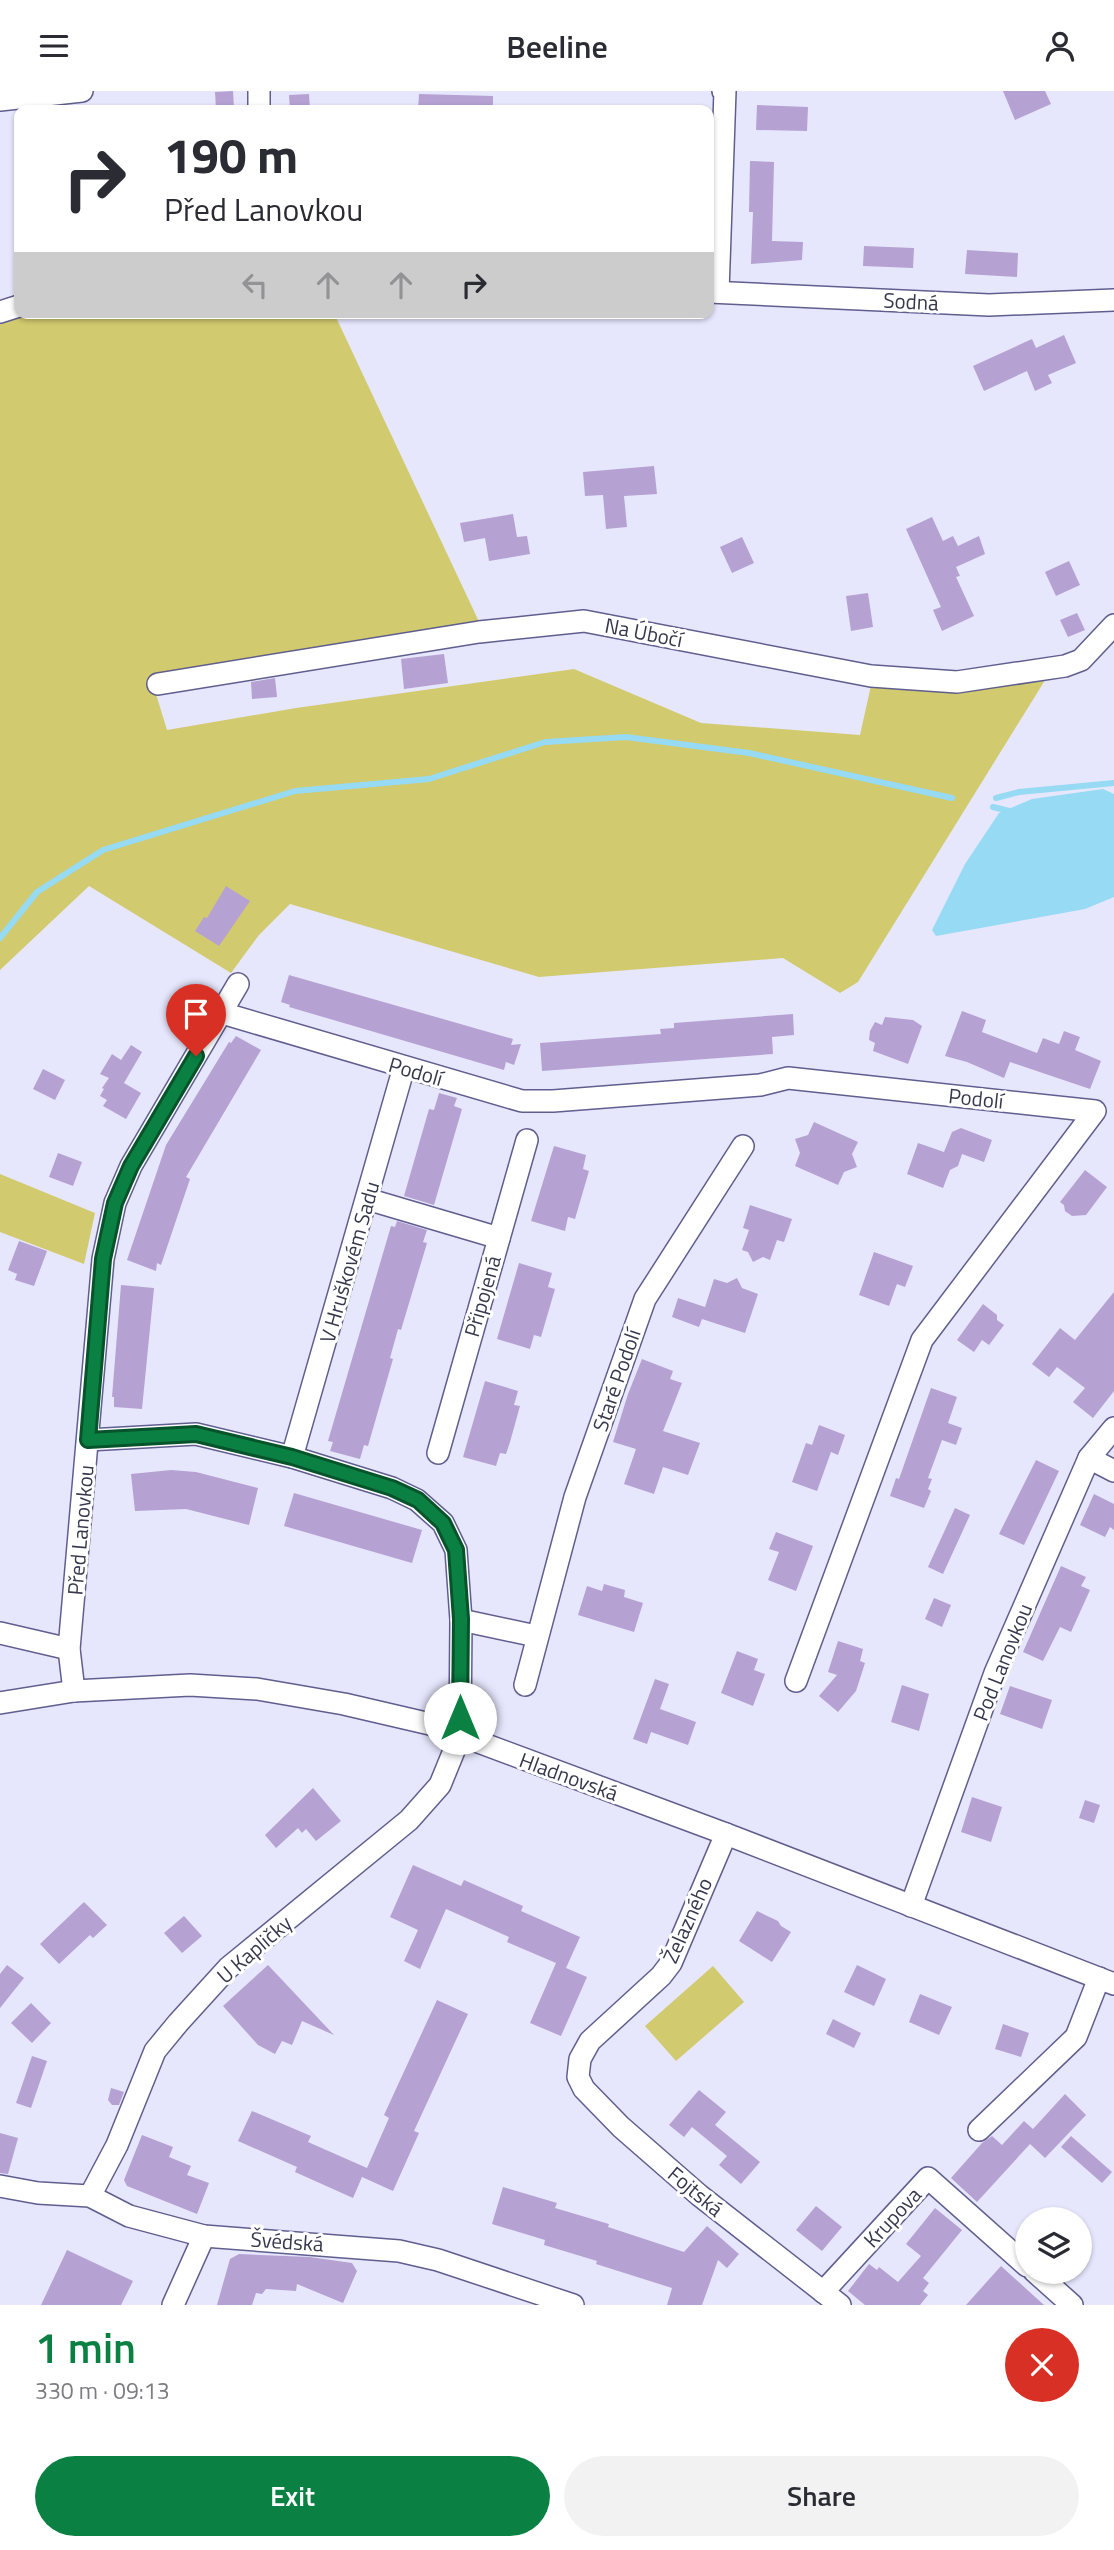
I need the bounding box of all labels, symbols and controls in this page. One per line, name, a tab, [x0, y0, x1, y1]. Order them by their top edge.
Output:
text: Beeline	[506, 22, 608, 70]
icon: menu	[35, 27, 73, 65]
icon: person	[1041, 27, 1079, 65]
text: 190 m	[164, 117, 298, 192]
icon: right	[49, 133, 140, 224]
text: Před Lanovkou	[164, 185, 363, 233]
icon: left	[236, 266, 274, 304]
icon: ahead	[309, 266, 347, 304]
icon: ahead	[382, 266, 420, 304]
icon: right	[455, 266, 493, 304]
street label: Sodná	[883, 284, 940, 318]
street label: Na Úbočí	[602, 609, 687, 655]
pin	[166, 984, 226, 1056]
icon: arrive	[177, 995, 215, 1033]
street label: Podolí	[385, 1048, 448, 1094]
street label: Podolí	[947, 1079, 1006, 1117]
street label: V Hruškovém Sadu	[311, 1177, 387, 1347]
street label: Připojená	[455, 1251, 509, 1341]
street label: Staré Podolí	[584, 1323, 649, 1436]
street label: Před Lanovkou	[58, 1463, 102, 1597]
street label: Pod Lanovkou	[964, 1598, 1040, 1726]
position arrow	[423, 1681, 497, 1755]
street label: Hladnovská	[515, 1743, 623, 1809]
street label: Želazného	[654, 1872, 720, 1968]
street label: U Kapličky	[209, 1907, 299, 1991]
street label: Fojtská	[661, 2158, 731, 2224]
street label: Krupova	[855, 2179, 929, 2255]
map controls	[1015, 2207, 1092, 2284]
button: layers	[1015, 2207, 1092, 2284]
street label: Švédská	[249, 2222, 325, 2260]
text: 1 min	[35, 2315, 136, 2379]
button: close	[1005, 2328, 1079, 2402]
text: 330 m · 09:13	[35, 2373, 170, 2408]
button: Exit	[35, 2456, 550, 2536]
button: Share	[564, 2456, 1079, 2536]

